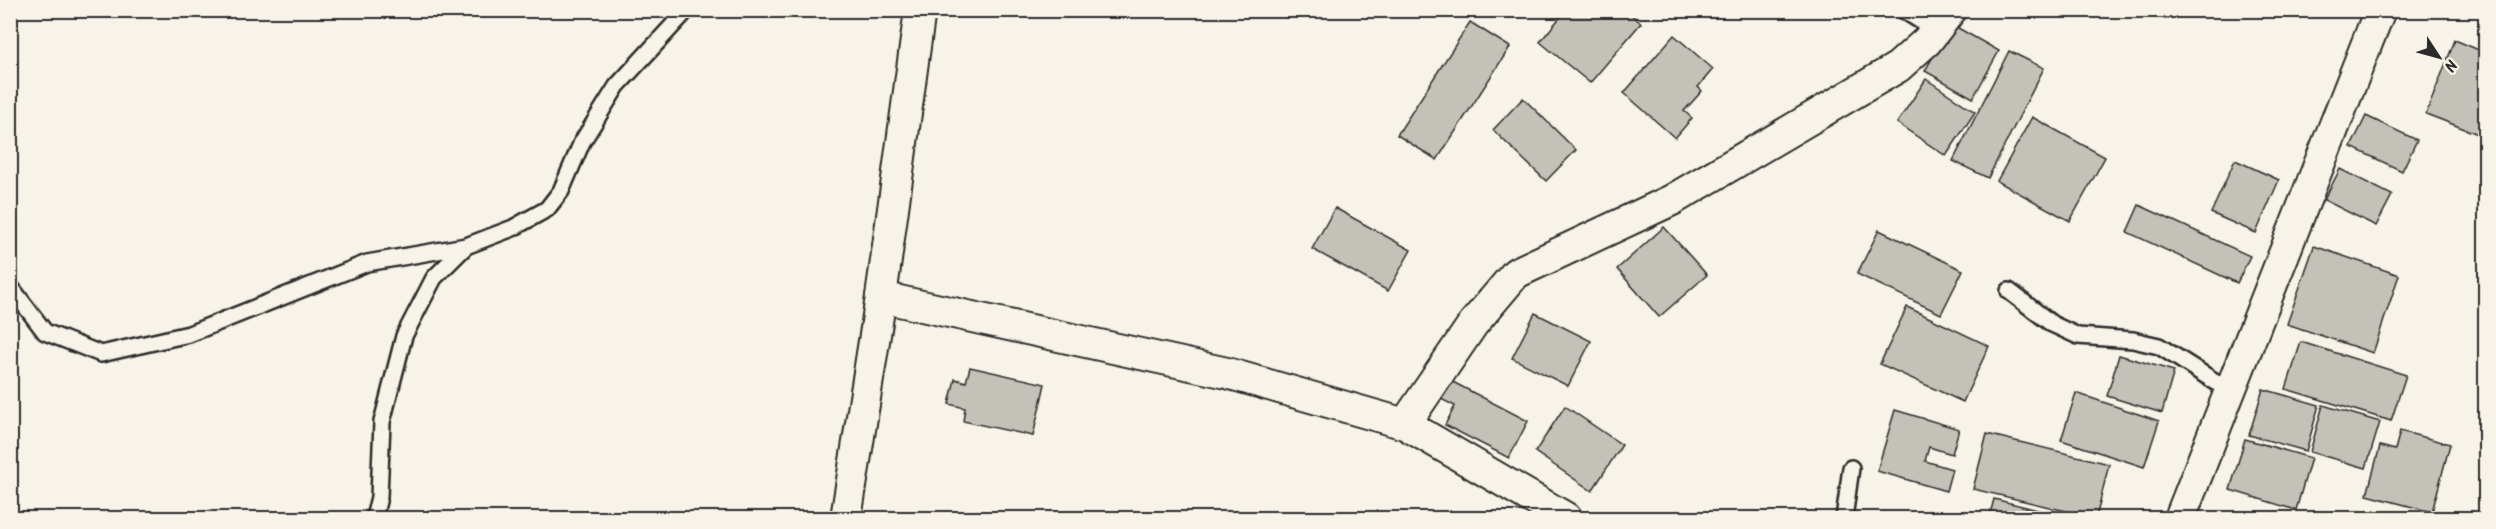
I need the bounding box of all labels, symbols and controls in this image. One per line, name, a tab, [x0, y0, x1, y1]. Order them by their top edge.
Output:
north arrow	[2409, 27, 2469, 87]
text: N	[2437, 53, 2463, 76]

